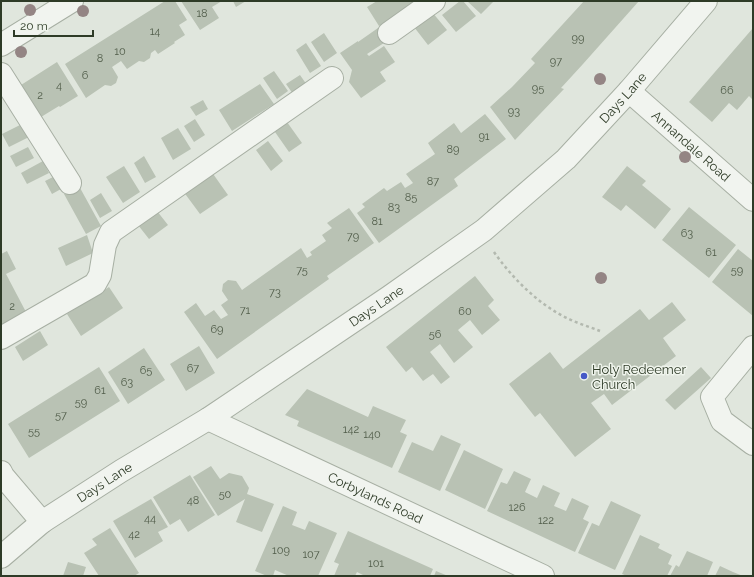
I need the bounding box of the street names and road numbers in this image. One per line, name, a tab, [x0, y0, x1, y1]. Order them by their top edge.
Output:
street label: Days Lane	[597, 69, 650, 126]
street label: Annandale Road	[649, 108, 733, 185]
street label: Days Lane	[346, 282, 407, 330]
street label: Days Lane	[74, 459, 135, 505]
street label: Corbylands Road	[325, 469, 425, 527]

